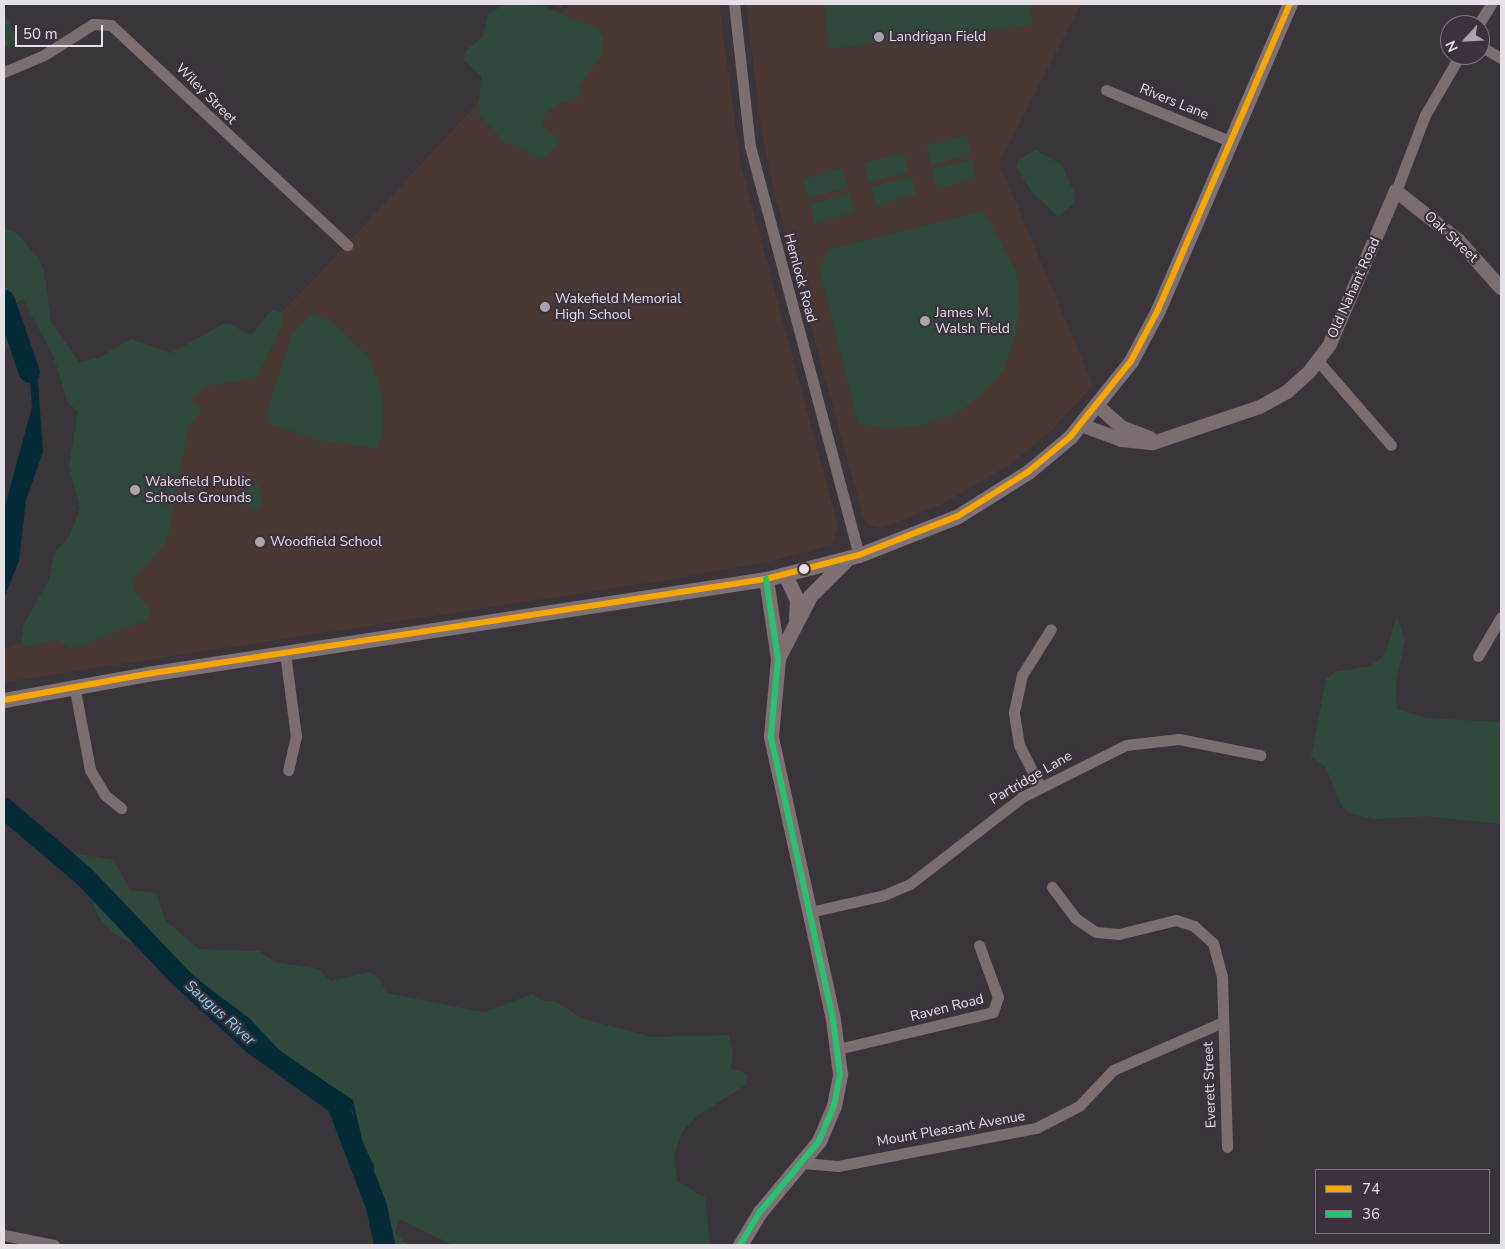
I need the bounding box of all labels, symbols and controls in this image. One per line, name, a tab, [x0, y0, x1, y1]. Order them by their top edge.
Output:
scale bar	[18, 15, 105, 47]
north arrow	[1440, 15, 1490, 65]
text: 50 m	[23, 24, 58, 44]
place label: Landrigan Field	[889, 29, 986, 45]
marker: Landrigan Field	[873, 31, 885, 43]
text: N	[1441, 37, 1463, 55]
street label: Wiley Street	[172, 60, 240, 128]
street label: Rivers Lane	[1137, 81, 1211, 123]
street label: Oak Street	[1421, 208, 1481, 266]
street label: Hemlock Road	[780, 232, 820, 324]
street label: Old Nahant Road	[1324, 235, 1384, 341]
place label: Wakefield Memorial High School	[555, 291, 681, 324]
marker: Wakefield Memorial High School	[539, 301, 551, 313]
place label: James M. Walsh Field	[935, 305, 1010, 338]
marker: James M. Walsh Field	[919, 315, 931, 327]
place label: Wakefield Public Schools Grounds	[145, 474, 252, 507]
marker: Wakefield Public Schools Grounds	[129, 484, 141, 496]
place label: Woodfield School	[270, 534, 382, 550]
marker: Woodfield School	[254, 536, 266, 548]
unlabelled marker	[799, 564, 809, 574]
street label: Partridge Lane	[987, 748, 1075, 808]
water label: Saugus River	[181, 977, 259, 1049]
street label: Raven Road	[908, 991, 986, 1025]
street label: Everett Street	[1200, 1042, 1220, 1128]
street label: Mount Pleasant Avenue	[876, 1108, 1026, 1150]
legend	[1315, 1169, 1490, 1234]
text: 74	[1362, 1179, 1380, 1199]
text: 36	[1362, 1204, 1380, 1224]

